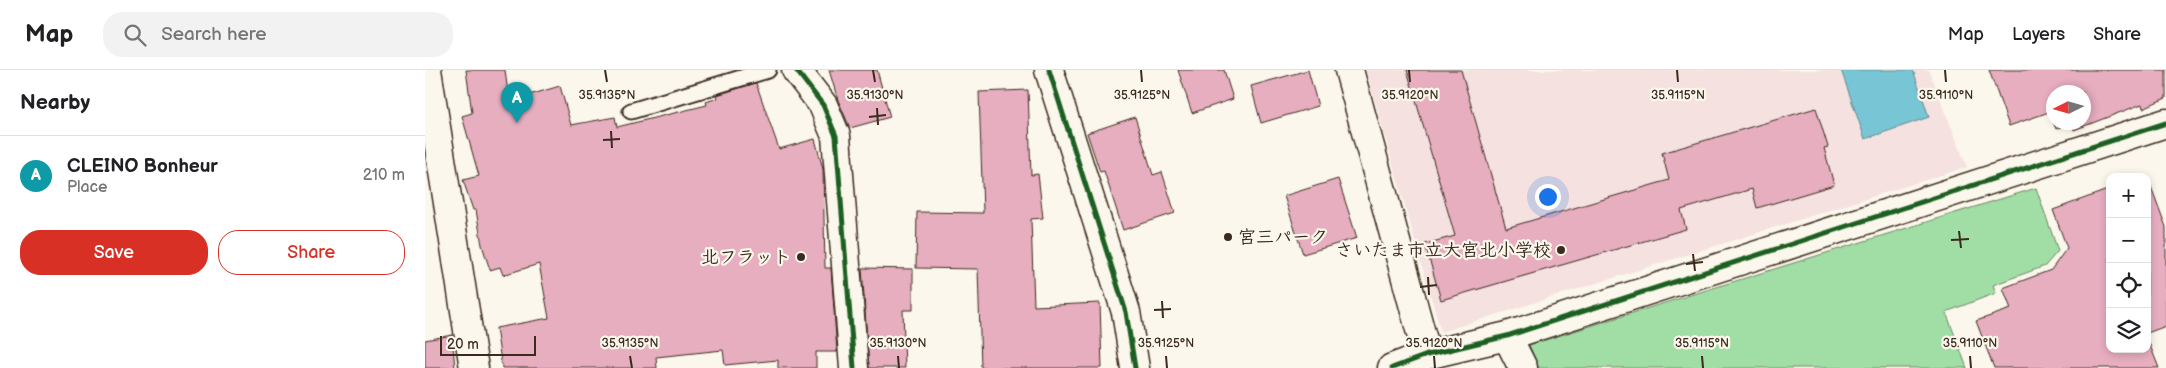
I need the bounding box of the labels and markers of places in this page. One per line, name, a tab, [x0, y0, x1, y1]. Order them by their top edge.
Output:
pin: A	[501, 82, 533, 123]
place label: 宮三パーク	[1238, 227, 1328, 248]
marker: 宮三パーク	[1222, 231, 1234, 243]
place label: さいたま市立大宮北小学校	[1335, 240, 1551, 261]
marker: さいたま市立大宮北小学校	[1555, 244, 1567, 256]
place label: 北フラット	[701, 247, 791, 268]
marker: 北フラット	[795, 251, 807, 263]

